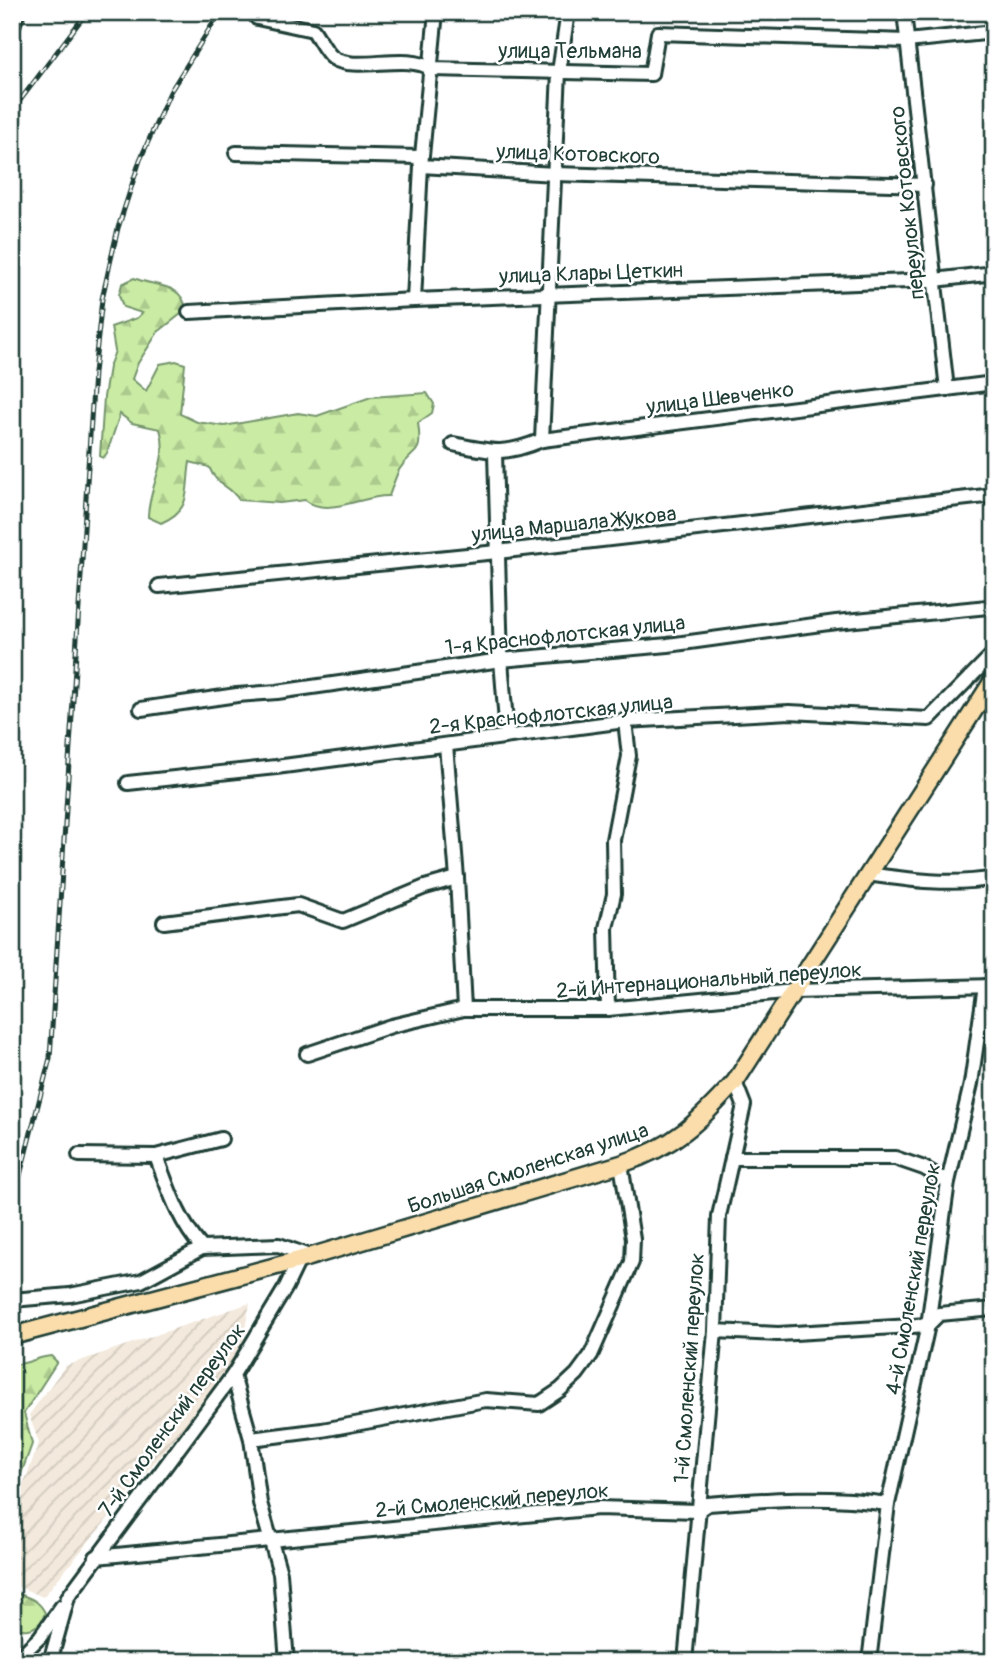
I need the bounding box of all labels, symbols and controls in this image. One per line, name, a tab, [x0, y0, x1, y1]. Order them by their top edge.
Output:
street label: улица Тельмана	[497, 38, 642, 65]
street label: переулок Котовского	[884, 105, 931, 301]
street label: улица Котовского	[495, 138, 660, 171]
street label: улица Клары Цеткин	[498, 257, 684, 290]
street label: улица Шевченко	[644, 376, 795, 421]
street label: улица Маршала Жукова	[469, 500, 678, 549]
street label: 1-я Краснофлотская улица	[444, 609, 687, 662]
street label: 2-я Краснофлотская улица	[428, 688, 674, 741]
street label: 2-й Интернациональный переулок	[555, 956, 863, 1005]
street label: Большая Смоленская улица	[404, 1117, 652, 1220]
street label: 4-й Смоленский переулок	[880, 1161, 947, 1397]
street label: 1-й Смоленский переулок	[668, 1252, 711, 1484]
street label: 7-й Смоленский переулок	[93, 1318, 252, 1523]
street label: 2-й Смоленский переулок	[374, 1477, 610, 1524]

